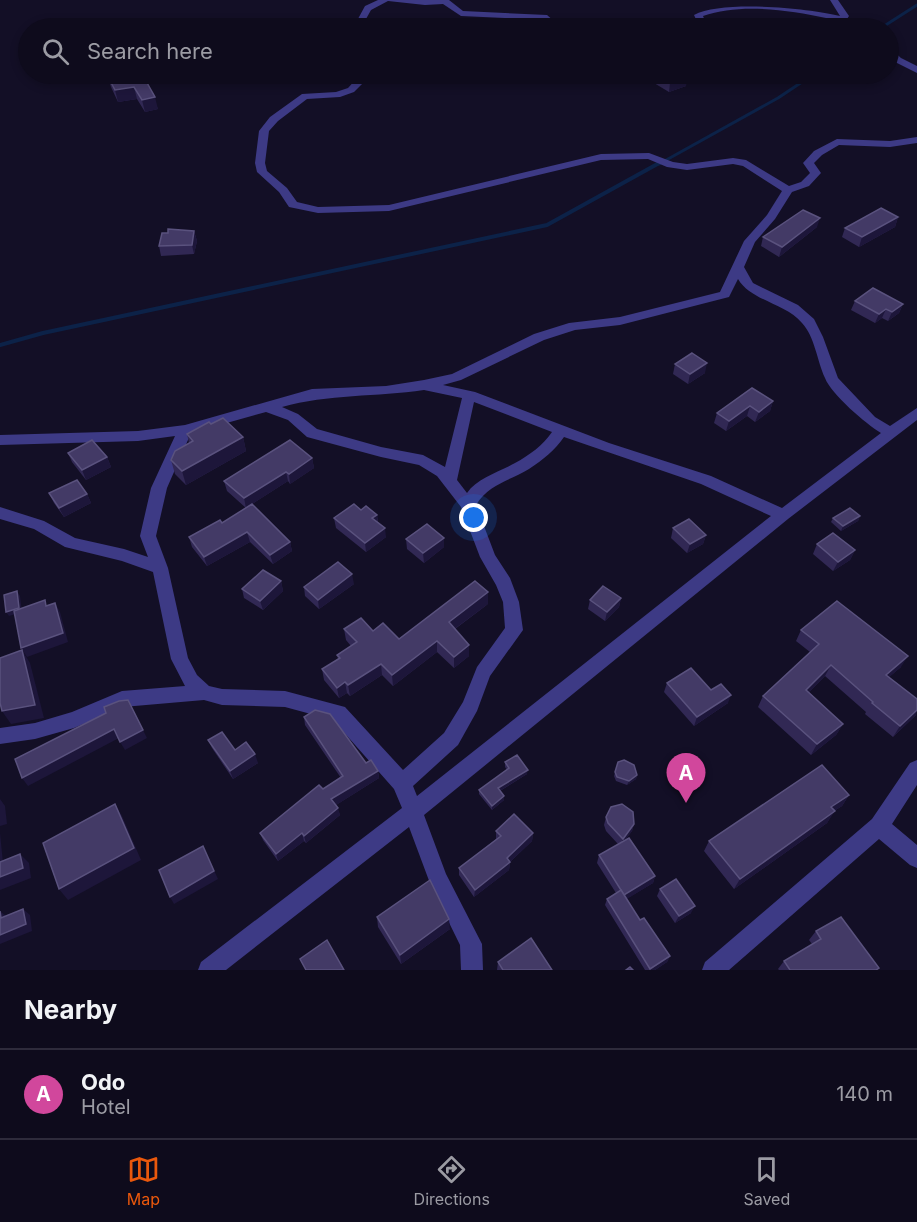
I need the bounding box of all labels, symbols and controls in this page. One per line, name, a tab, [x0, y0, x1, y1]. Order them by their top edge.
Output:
search box	[18, 18, 899, 84]
icon: search	[39, 35, 72, 68]
text: Search here	[87, 38, 213, 64]
your location	[459, 503, 488, 532]
pin: A	[666, 754, 706, 803]
text: Nearby	[24, 994, 117, 1025]
text: Odo	[81, 1069, 125, 1095]
text: A	[36, 1082, 51, 1106]
text: 140 m	[836, 1082, 893, 1106]
text: Hotel	[81, 1095, 131, 1119]
tab: Map	[127, 1153, 160, 1209]
tab: Directions	[414, 1153, 490, 1209]
tab: Saved	[743, 1153, 790, 1209]

